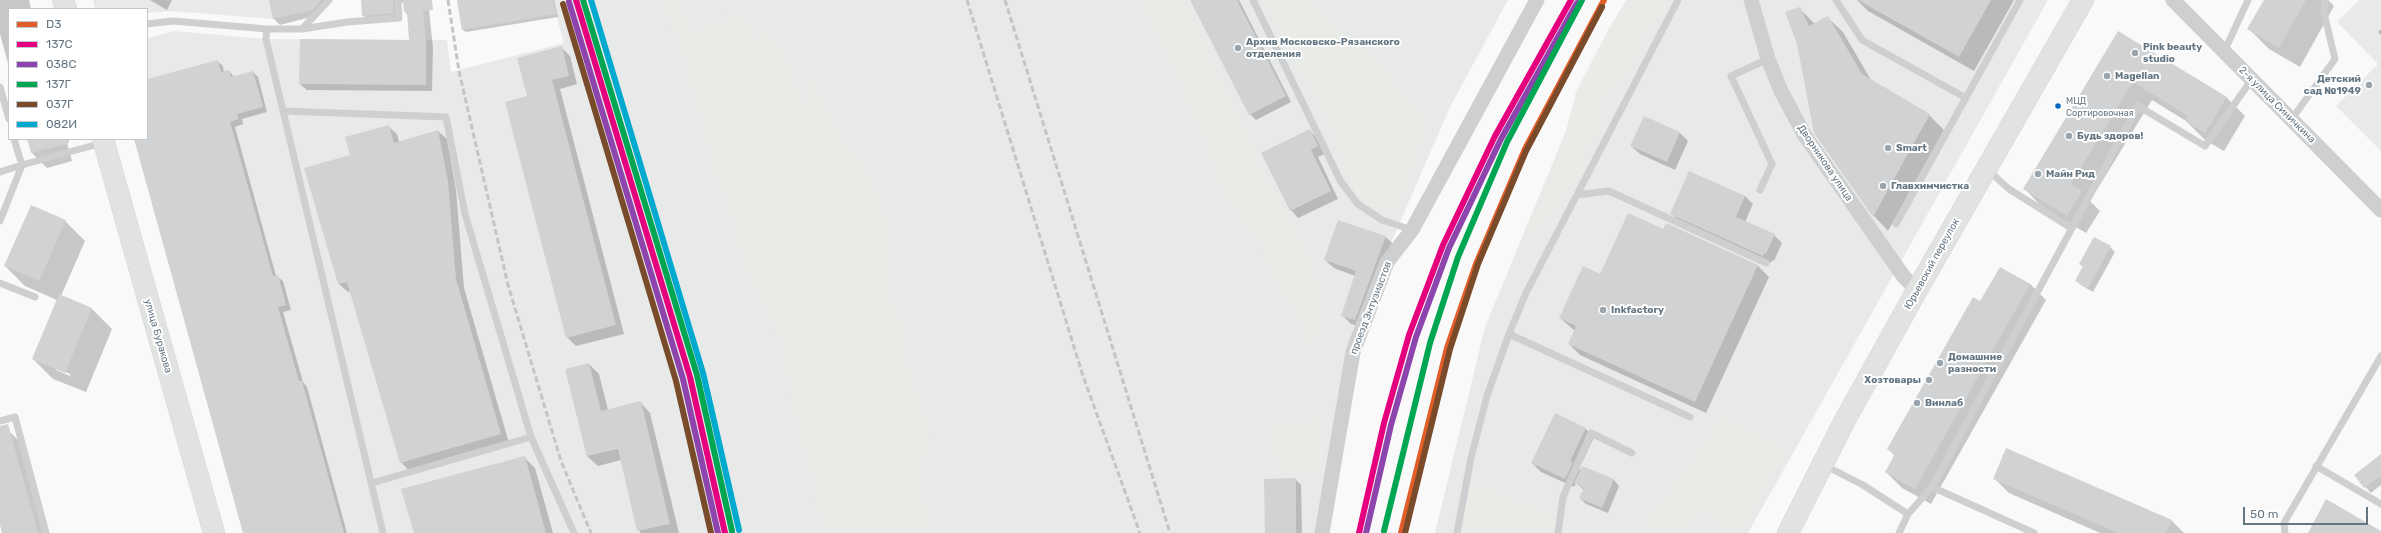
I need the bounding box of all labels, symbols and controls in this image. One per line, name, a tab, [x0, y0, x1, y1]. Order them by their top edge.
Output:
legend	[8, 8, 148, 140]
text: D3	[46, 17, 61, 31]
place label: Архив Московско-Рязанского отделения	[1246, 36, 1400, 60]
text: 137С	[46, 37, 73, 51]
place label: Pink beauty studio	[2143, 41, 2202, 64]
marker: Архив Московско-Рязанского отделения	[1233, 43, 1243, 53]
marker: Pink beauty studio	[2130, 48, 2140, 58]
text: 038С	[46, 57, 76, 71]
street label: 2-я улица Синичкина	[2236, 64, 2318, 146]
place label: Magellan	[2115, 70, 2160, 82]
marker: Magellan	[2102, 71, 2112, 81]
place label: Детский сад №1949	[2304, 73, 2361, 96]
text: 137Г	[46, 77, 71, 91]
marker: Детский сад №1949	[2364, 80, 2374, 90]
place label: МЦД Сортировочная	[2066, 96, 2134, 117]
text: 037Г	[46, 97, 73, 111]
marker: МЦД Сортировочная	[2053, 101, 2063, 111]
text: 082И	[46, 117, 77, 131]
street label: Дворникова улица	[1795, 122, 1855, 204]
place label: Будь здоров!	[2077, 130, 2143, 142]
marker: Будь здоров!	[2064, 131, 2074, 141]
place label: Smart	[1896, 142, 1927, 154]
marker: Smart	[1883, 143, 1893, 153]
place label: Майн Рид	[2046, 168, 2095, 180]
marker: Майн Рид	[2033, 169, 2043, 179]
place label: Главхимчистка	[1891, 180, 1969, 192]
marker: Главхимчистка	[1878, 181, 1888, 191]
street label: Юрьевский переулок	[1902, 216, 1962, 312]
street label: проезд Энтузиастов	[1348, 260, 1394, 356]
street label: улица Буракова	[142, 298, 174, 374]
place label: Inkfactory	[1611, 304, 1664, 316]
marker: Inkfactory	[1598, 305, 1608, 315]
place label: Домашние разности	[1948, 351, 2002, 374]
marker: Домашние разности	[1935, 358, 1945, 368]
place label: Хозтовары	[1864, 374, 1921, 386]
marker: Хозтовары	[1924, 375, 1934, 385]
place label: Винлаб	[1925, 397, 1963, 409]
marker: Винлаб	[1912, 398, 1922, 408]
scale bar	[2245, 499, 2370, 525]
text: 50 m	[2250, 507, 2278, 521]

